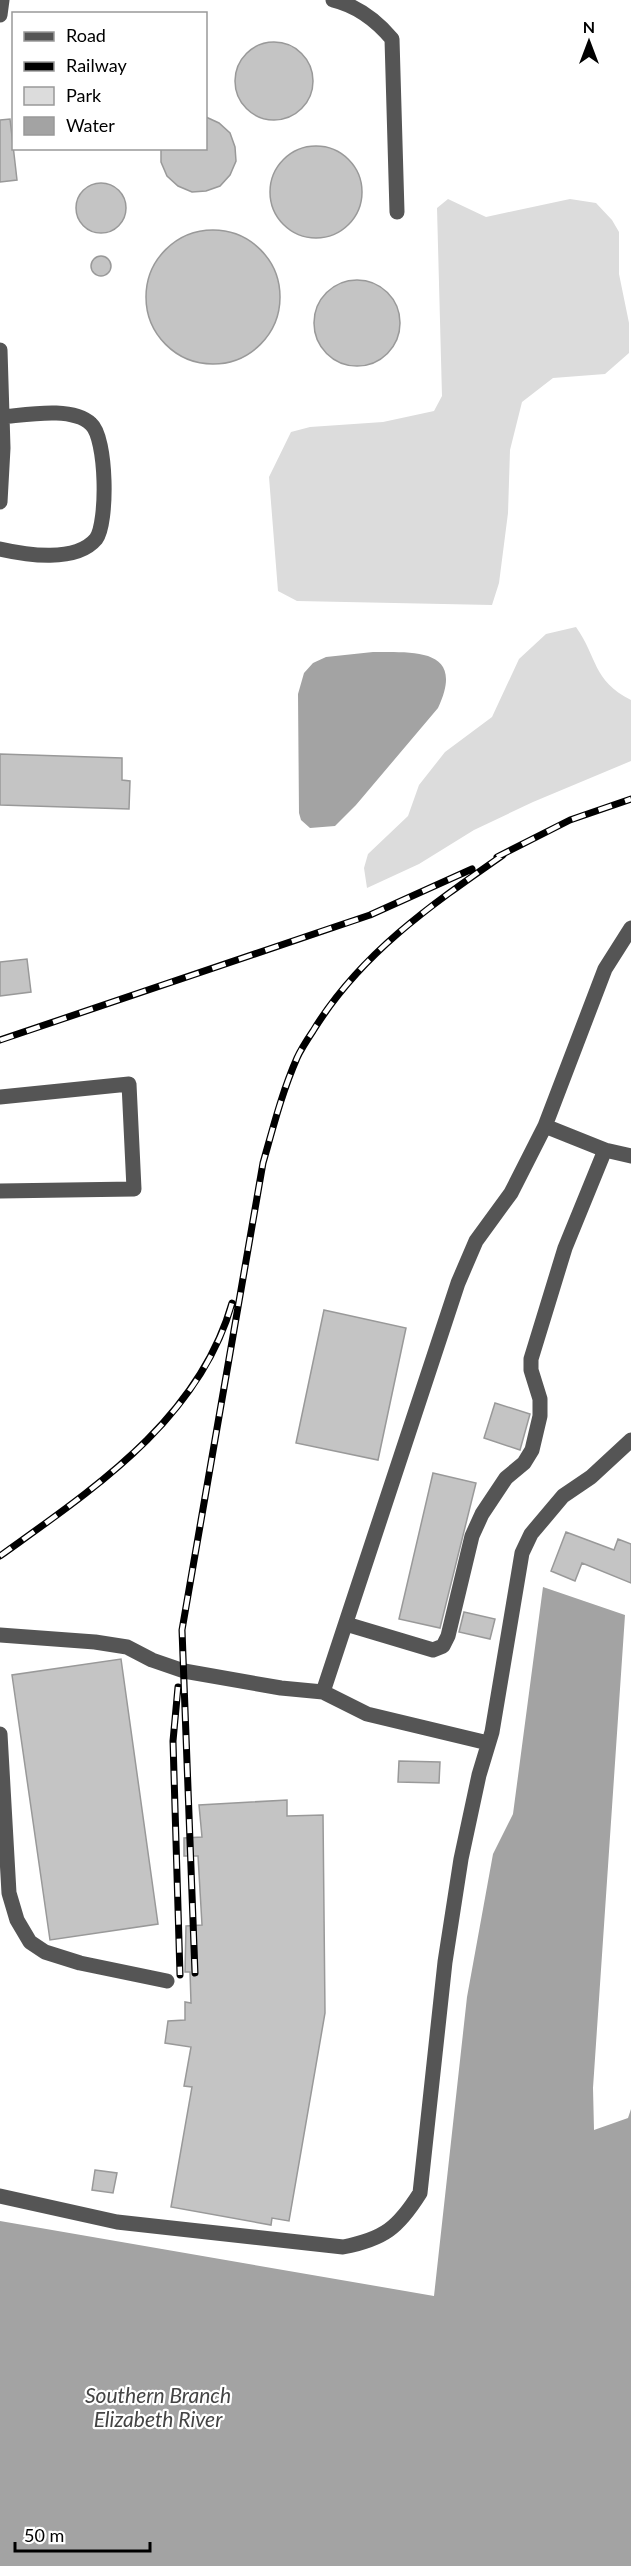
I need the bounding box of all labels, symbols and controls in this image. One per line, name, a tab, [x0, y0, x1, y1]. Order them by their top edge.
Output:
legend	[12, 12, 207, 150]
north arrow	[559, 12, 619, 72]
text: N	[583, 17, 595, 36]
text: Road	[66, 24, 106, 46]
text: Railway	[66, 54, 127, 76]
text: Park	[66, 84, 102, 106]
text: Water	[66, 114, 115, 136]
water label: Southern Branch Elizabeth River	[85, 2382, 231, 2431]
scale bar	[15, 2515, 150, 2553]
text: 50 m	[24, 2524, 64, 2546]

